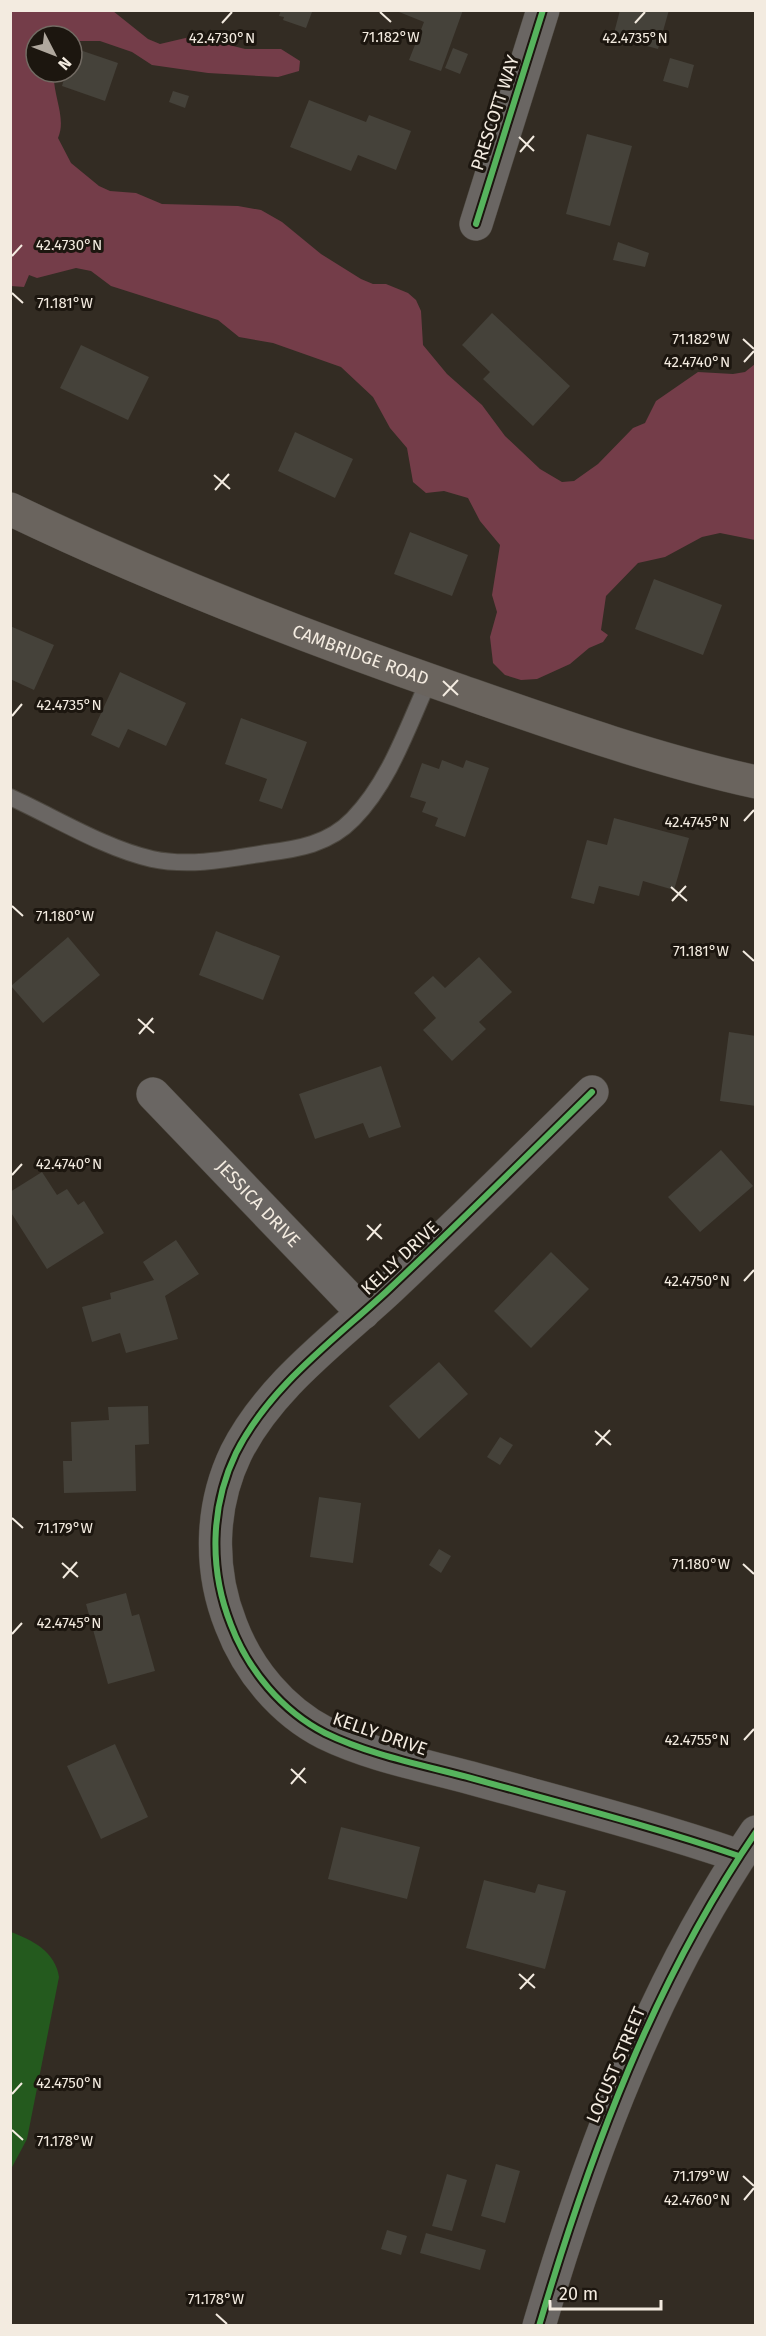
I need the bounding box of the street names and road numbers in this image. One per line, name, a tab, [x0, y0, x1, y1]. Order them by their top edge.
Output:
street label: PRESCOTT WAY	[466, 53, 524, 173]
street label: CAMBRIDGE ROAD	[289, 620, 432, 690]
street label: JESSICA DRIVE	[211, 1156, 305, 1252]
street label: KELLY DRIVE	[356, 1216, 444, 1300]
street label: KELLY DRIVE	[330, 1708, 430, 1760]
street label: LOCUST STREET	[582, 2003, 651, 2126]

